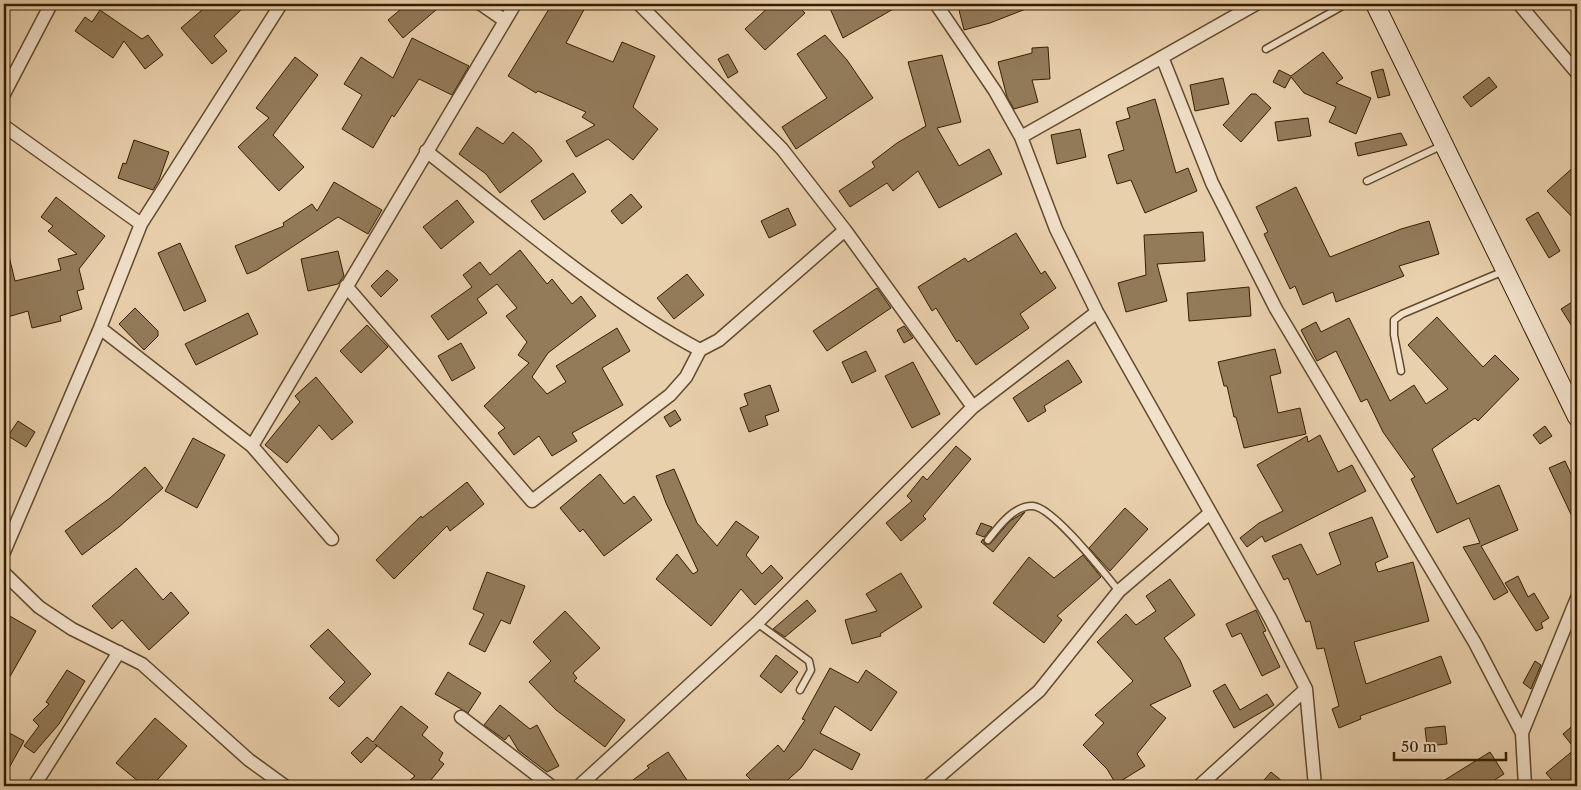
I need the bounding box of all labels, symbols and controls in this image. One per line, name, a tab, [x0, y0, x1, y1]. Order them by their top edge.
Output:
scale bar	[1394, 730, 1506, 762]
text: 50 m	[1401, 737, 1437, 756]

